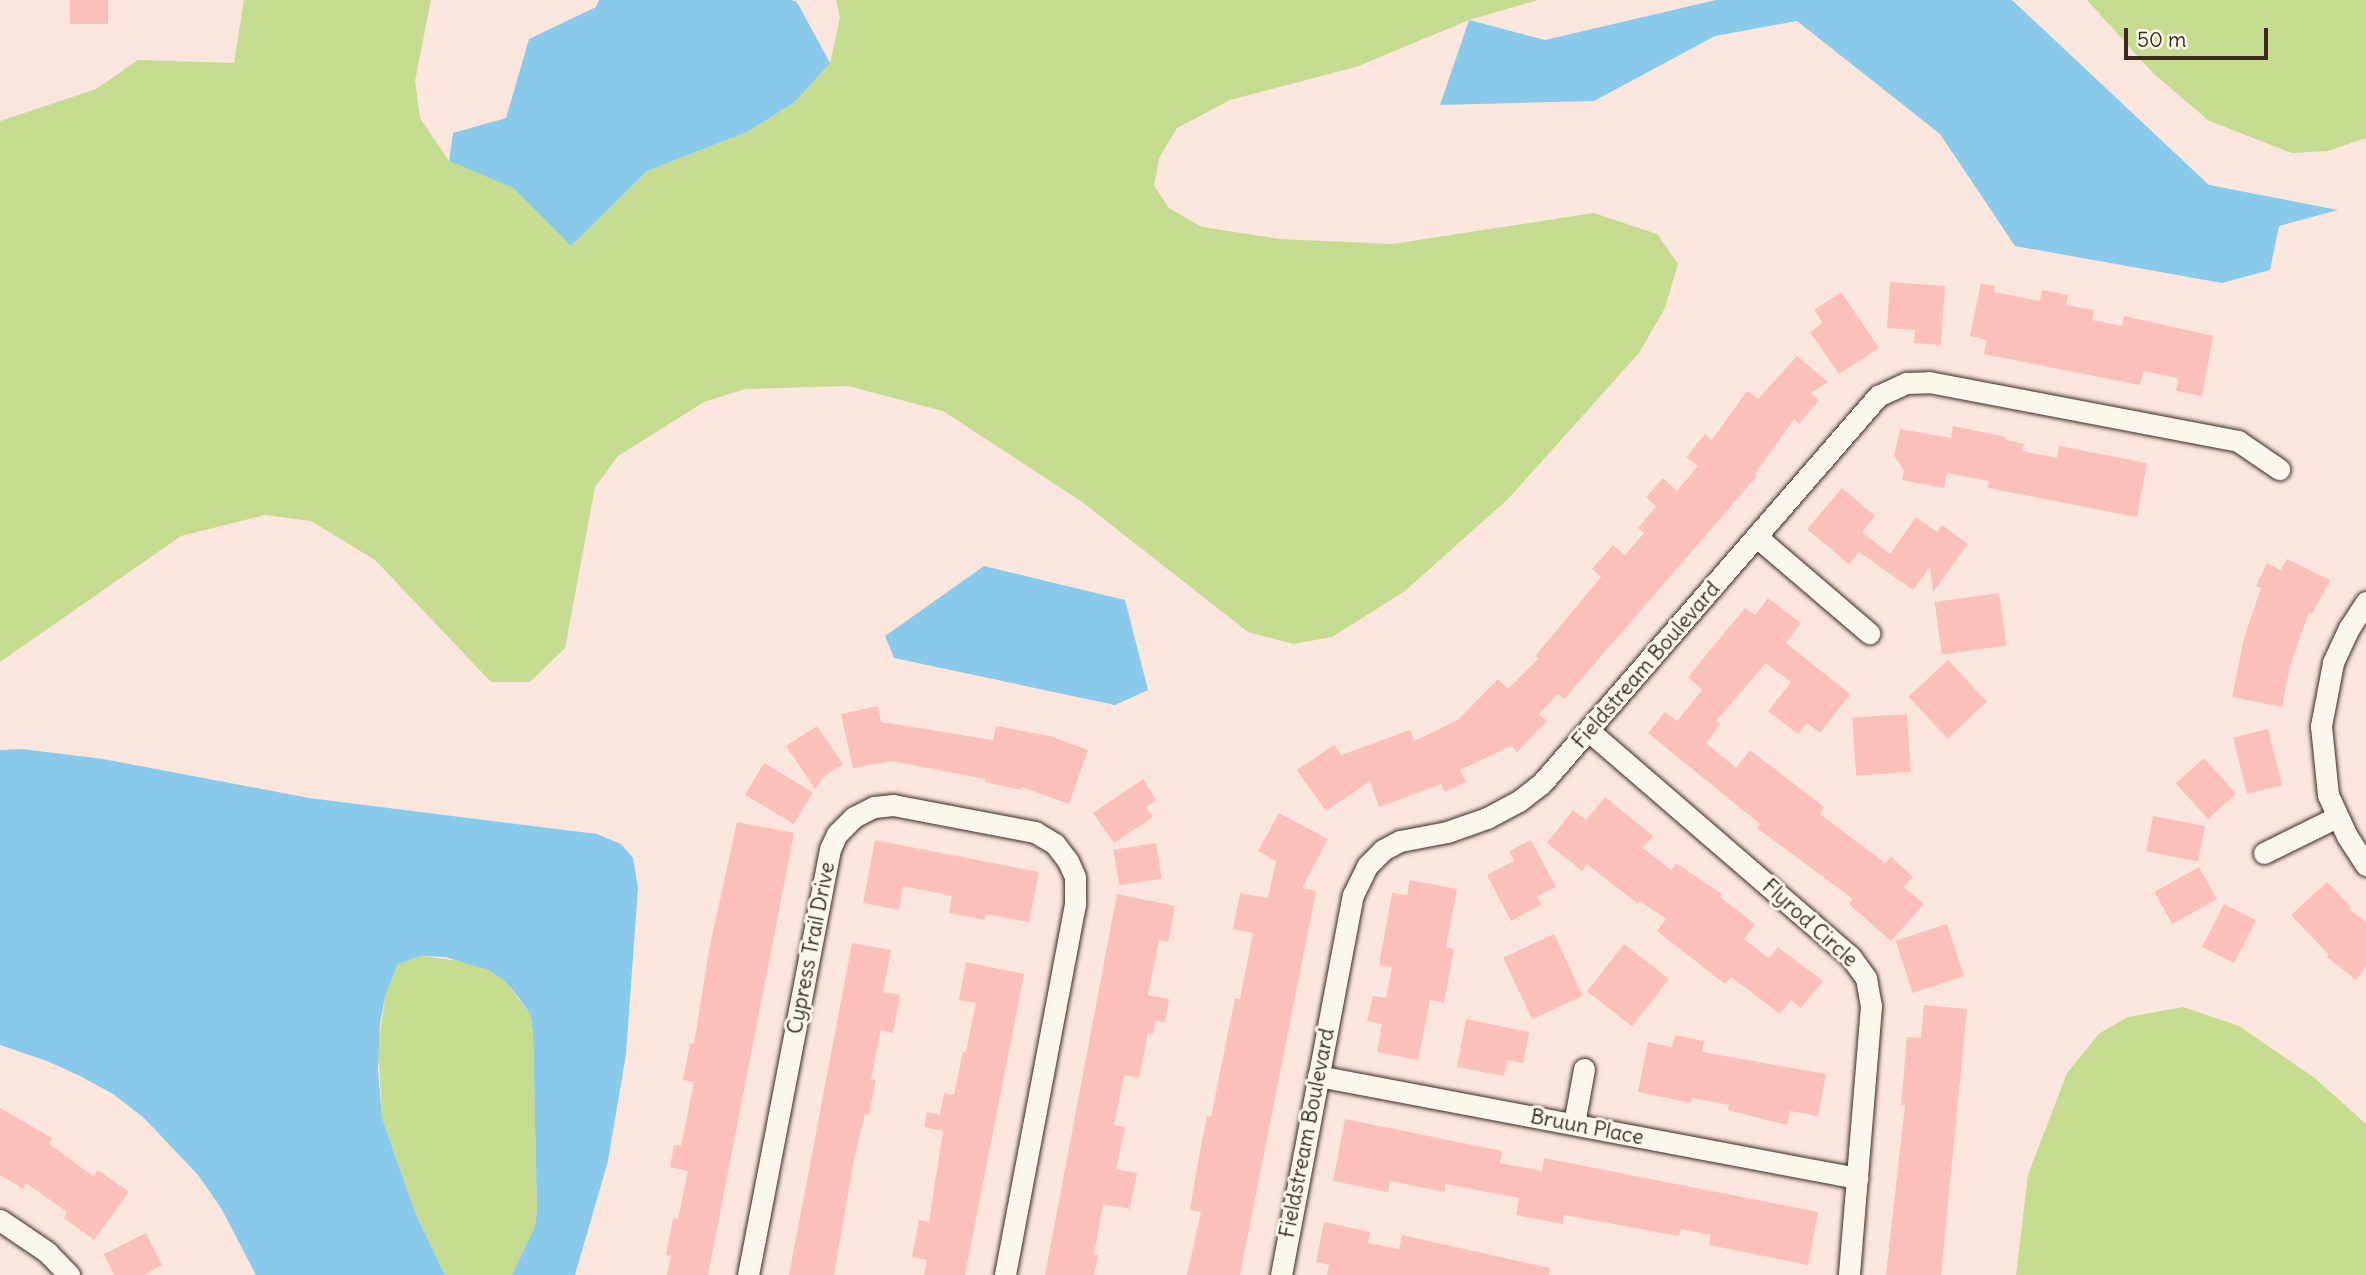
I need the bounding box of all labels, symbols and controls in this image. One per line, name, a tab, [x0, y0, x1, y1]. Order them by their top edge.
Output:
scale bar	[2128, 14, 2272, 58]
text: 50 m	[2137, 26, 2186, 53]
street label: Fieldstream Boulevard	[1567, 576, 1725, 754]
street label: Cypress Trail Drive	[782, 860, 840, 1036]
street label: Flyrod Circle	[1757, 874, 1863, 972]
street label: Fieldstream Boulevard	[1274, 1026, 1340, 1240]
street label: Bruun Place	[1528, 1104, 1646, 1150]

